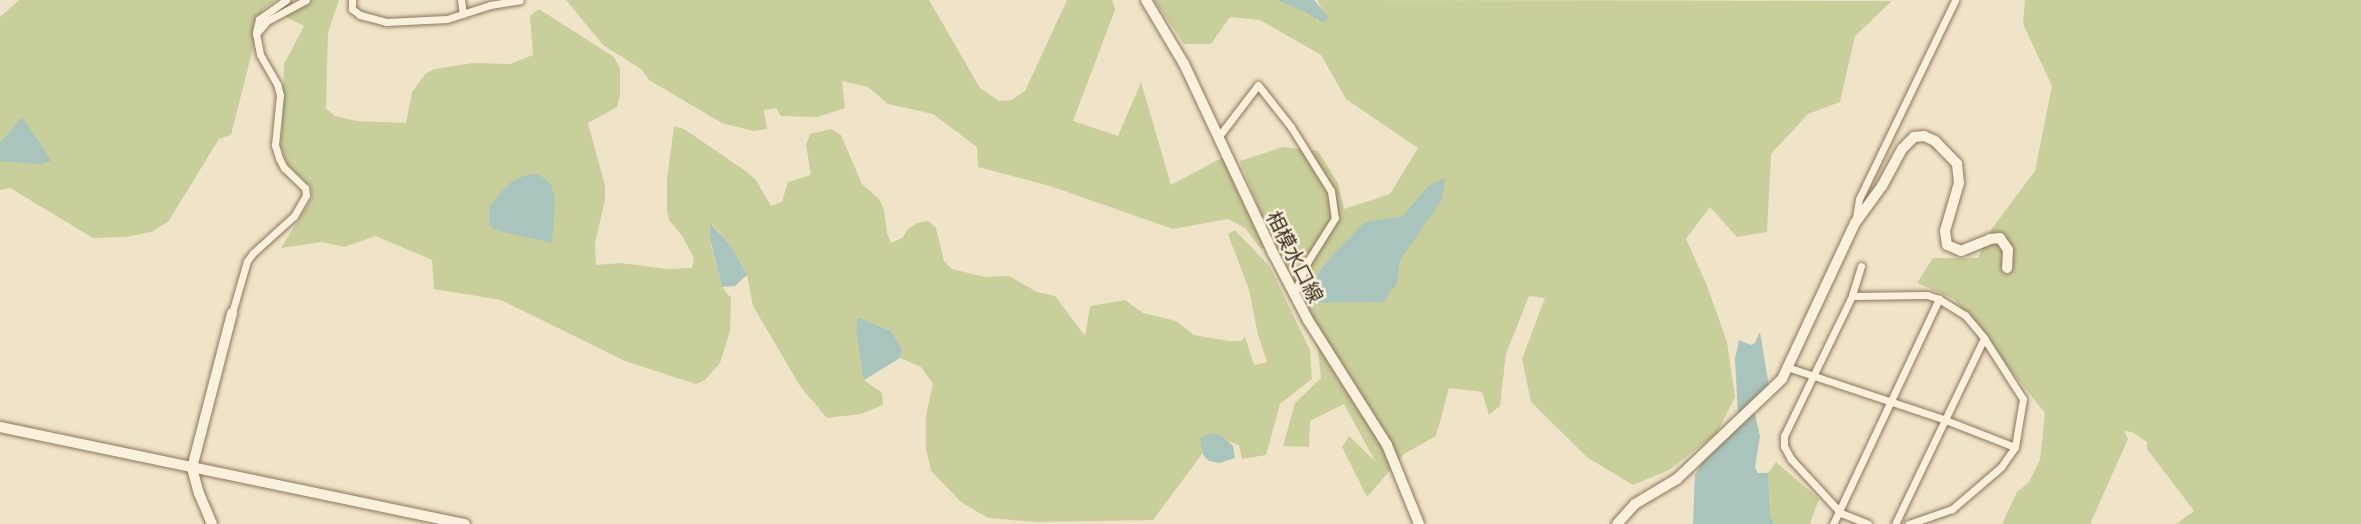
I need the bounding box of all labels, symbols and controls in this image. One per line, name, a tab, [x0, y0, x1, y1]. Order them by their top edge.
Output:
street label: 相模水口線	[1263, 206, 1329, 306]

